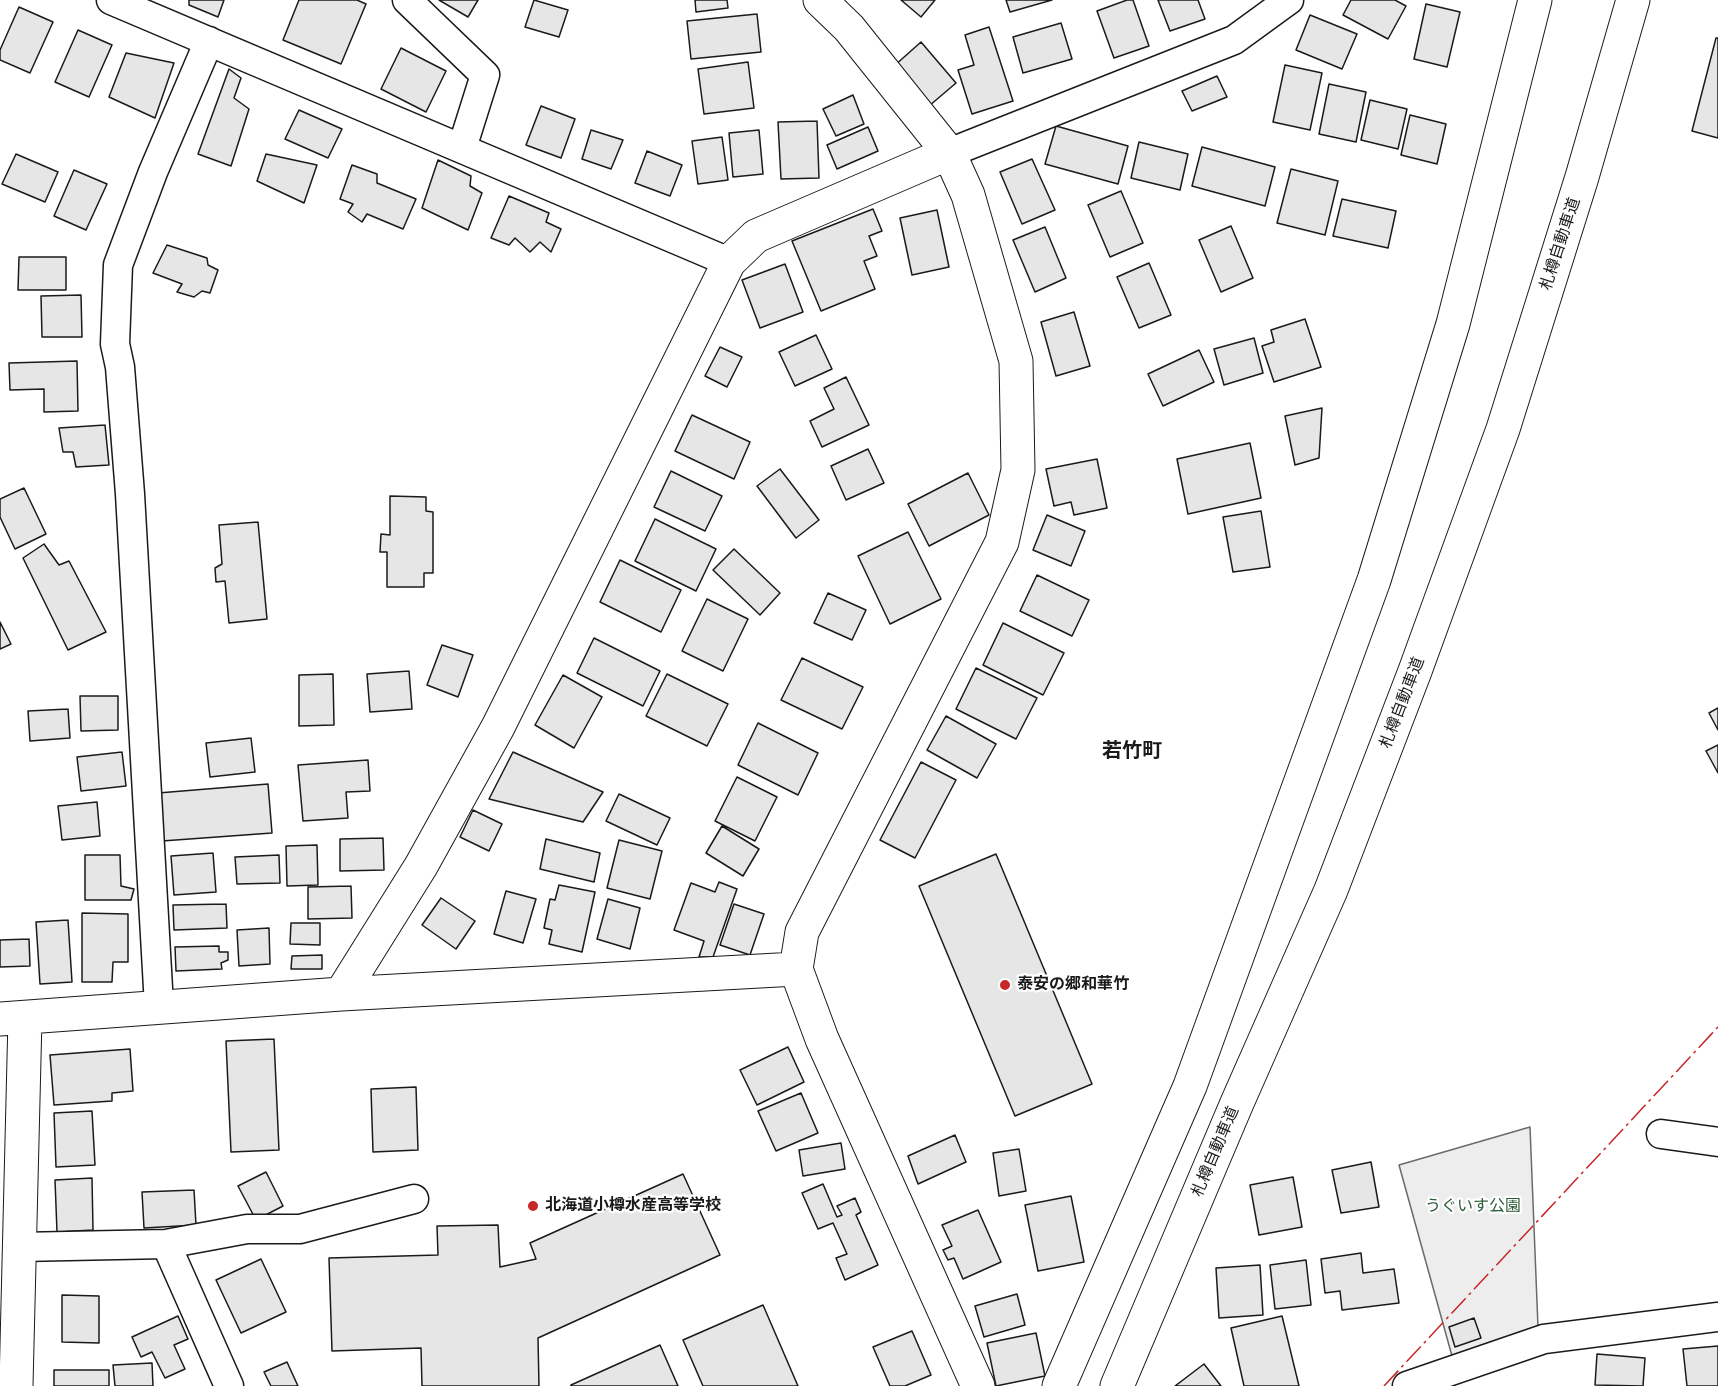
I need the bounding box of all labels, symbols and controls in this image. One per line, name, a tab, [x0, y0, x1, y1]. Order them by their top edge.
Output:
street label: 札樽自動車道	[1537, 195, 1585, 293]
street label: 札樽自動車道	[1377, 655, 1429, 751]
district label: 若竹町	[1102, 740, 1162, 764]
place label: 泰安の郷和華竹	[1017, 975, 1129, 995]
marker: 泰安の郷和華竹	[998, 978, 1012, 992]
street label: 札樽自動車道	[1188, 1104, 1244, 1200]
place label: 北海道小樽水産高等学校	[545, 1196, 721, 1216]
park label: うぐいす公園	[1425, 1197, 1521, 1217]
marker: 北海道小樽水産高等学校	[526, 1199, 540, 1213]

